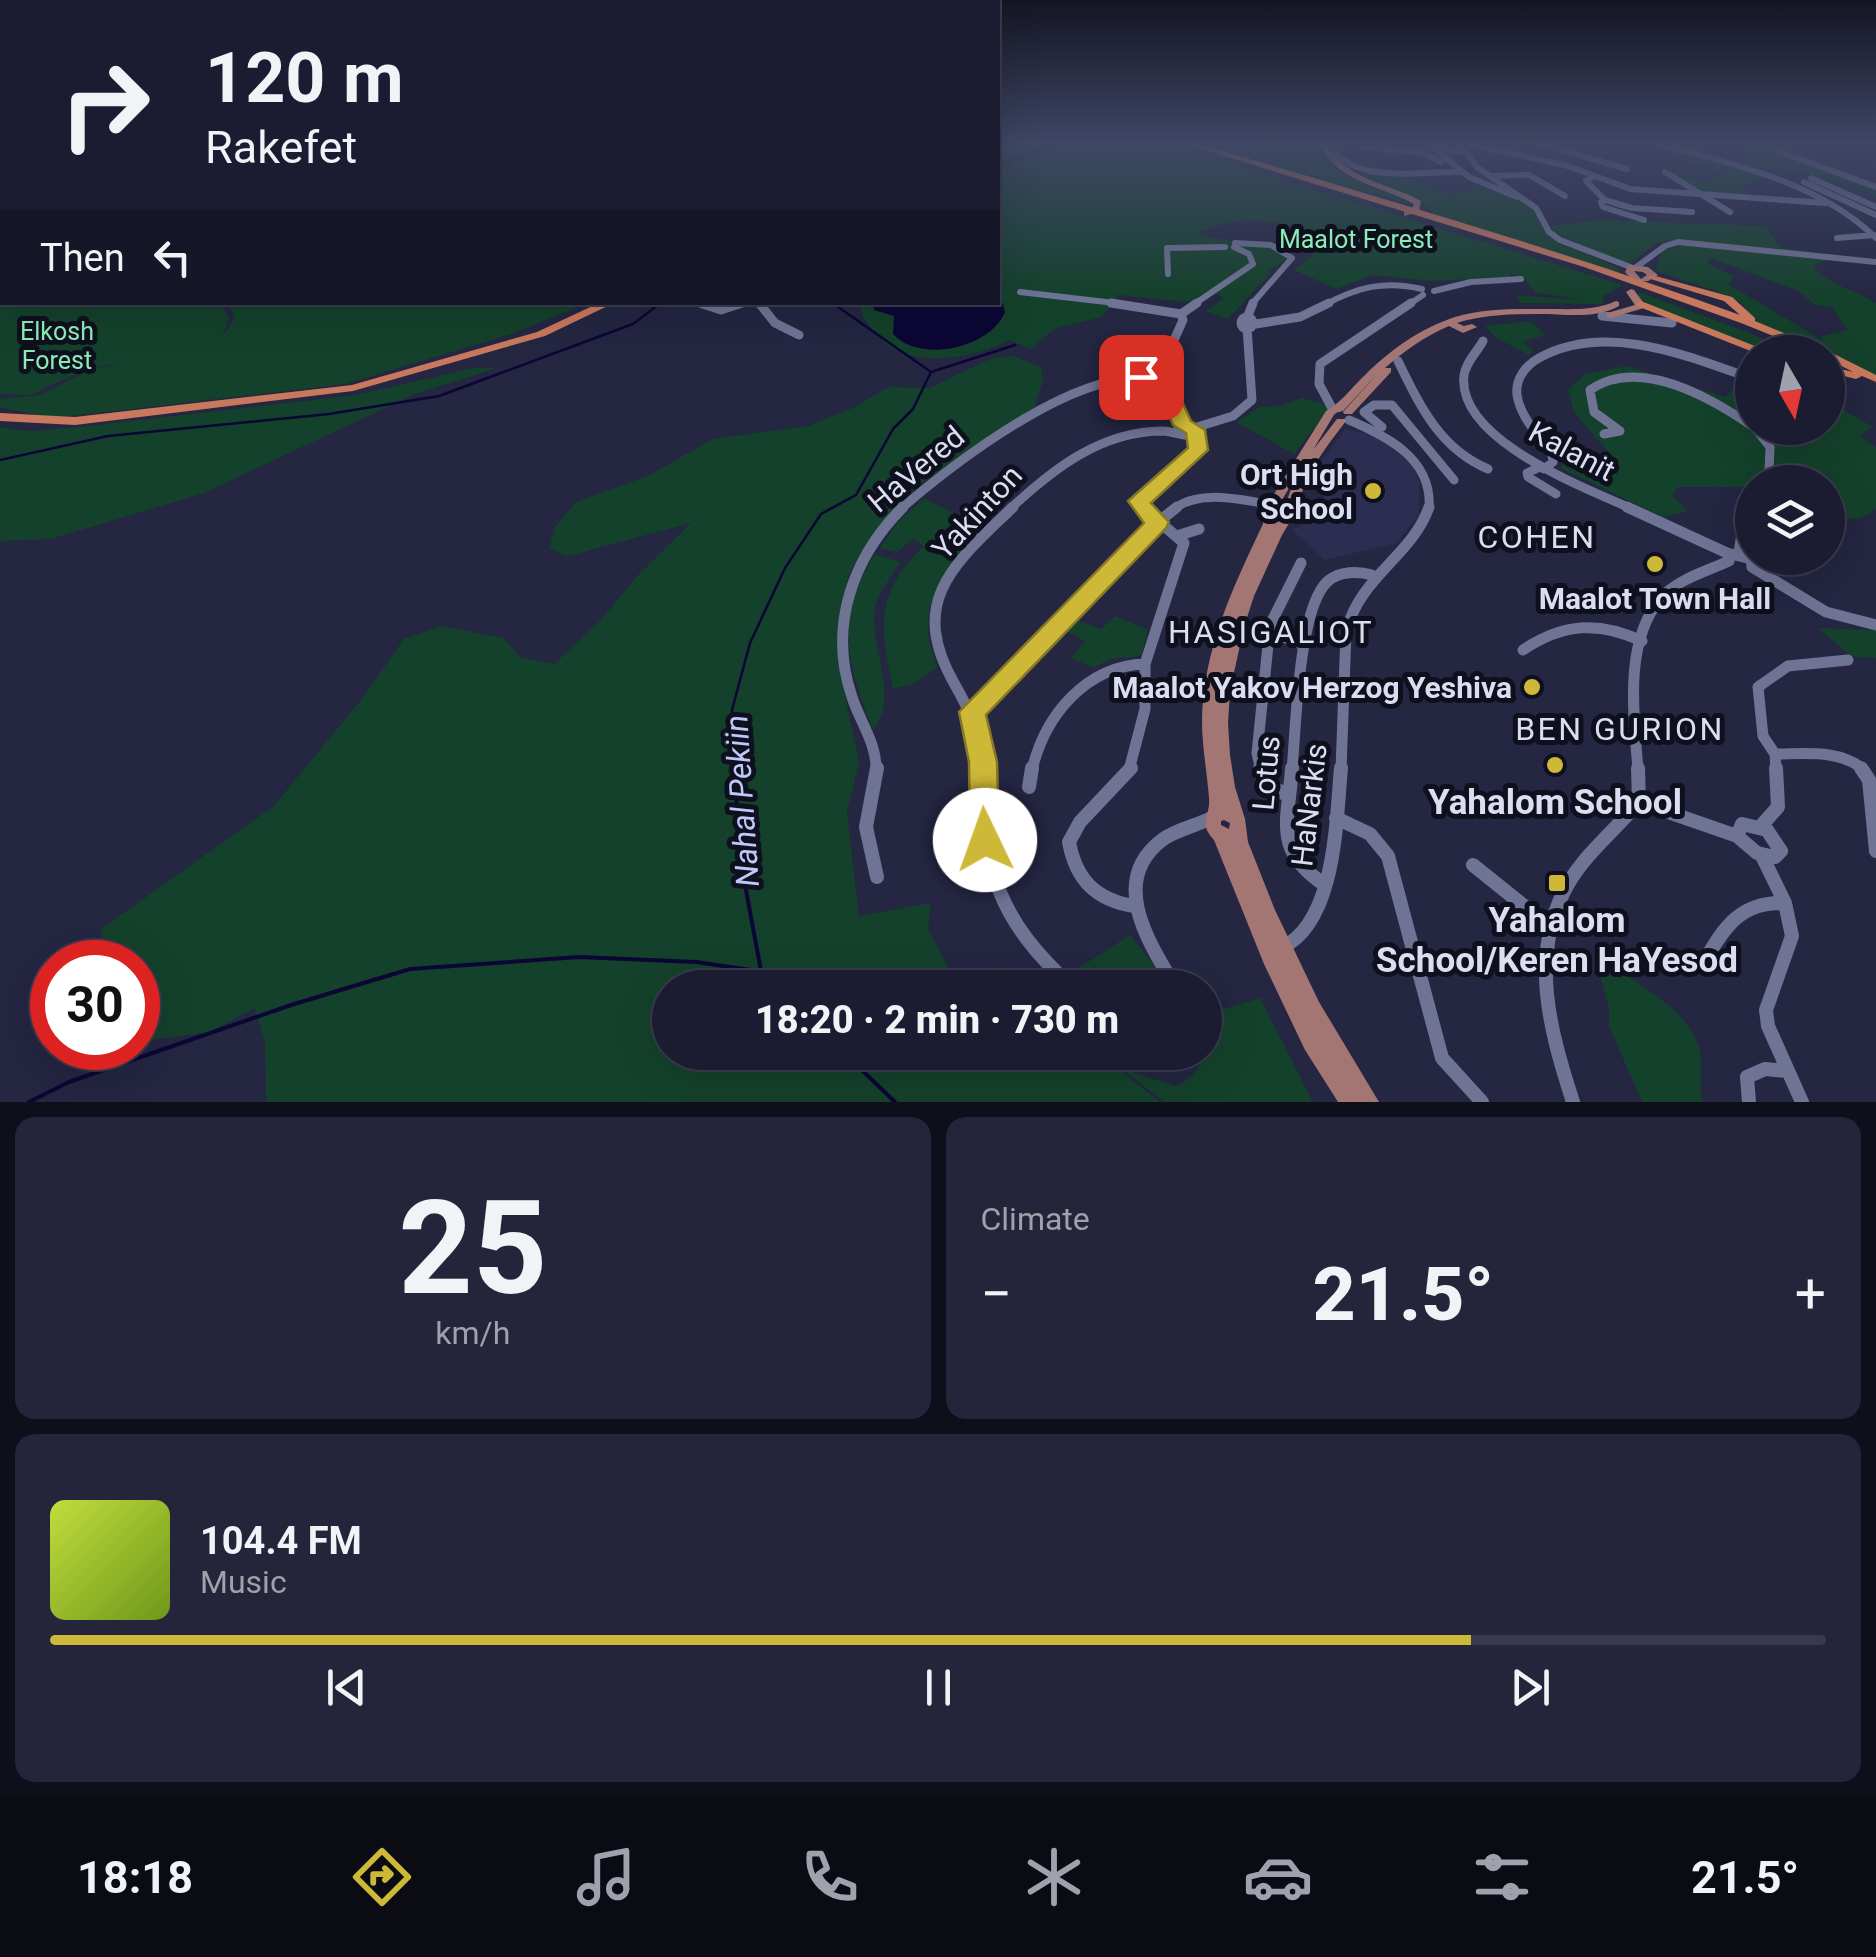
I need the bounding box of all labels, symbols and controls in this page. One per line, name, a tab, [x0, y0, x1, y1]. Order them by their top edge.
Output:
text: 120 m	[205, 37, 404, 119]
icon: right	[40, 40, 170, 170]
text: Rakefet	[205, 121, 357, 174]
park label: Maalot Forest	[1279, 225, 1433, 254]
icon: left	[145, 230, 200, 285]
text: Then	[40, 236, 125, 280]
park label: Elkosh Forest	[20, 317, 94, 375]
pin	[1099, 335, 1184, 420]
north arrow	[1735, 335, 1845, 445]
map controls	[1735, 335, 1845, 575]
icon: arrive	[1114, 350, 1169, 405]
street label: Kalanit	[1523, 414, 1621, 488]
street label: HaVered	[861, 419, 971, 519]
place label: Ort High School	[1240, 457, 1353, 526]
street label: Yakinton	[925, 458, 1029, 566]
button: layers	[1735, 465, 1845, 575]
marker: Ort High School	[1362, 480, 1384, 502]
district label: COHEN	[1477, 518, 1597, 556]
marker: Maalot Town Hall	[1644, 553, 1666, 575]
place label: Maalot Town Hall	[1539, 581, 1771, 616]
district label: HASIGALIOT	[1168, 613, 1374, 651]
place label: Maalot Yakov Herzog Yeshiva	[1112, 670, 1512, 705]
marker: Maalot Yakov Herzog Yeshiva	[1521, 676, 1543, 698]
district label: BEN GURION	[1515, 710, 1725, 748]
water label: Nahal Pekiin	[717, 714, 767, 888]
street label: Lotus	[1245, 734, 1287, 812]
street label: HaNarkis	[1284, 742, 1334, 868]
marker: Yahalom School	[1544, 754, 1566, 776]
place label: Yahalom School	[1428, 782, 1682, 823]
position arrow	[933, 788, 1037, 892]
marker: Yahalom School/Keren HaYesod	[1546, 872, 1568, 894]
place label: Yahalom School/Keren HaYesod	[1376, 900, 1738, 981]
speed limit sign: 30	[30, 940, 160, 1070]
text: 18:20 · 2 min · 730 m	[755, 998, 1119, 1042]
text: 25	[398, 1172, 547, 1325]
text: Climate	[981, 1200, 1090, 1238]
text: 21.5°	[1313, 1250, 1494, 1338]
text: −	[981, 1262, 1012, 1326]
text: +	[1795, 1262, 1826, 1326]
text: km/h	[435, 1314, 510, 1352]
text: 104.4 FM	[200, 1519, 362, 1563]
text: Music	[200, 1563, 287, 1601]
icon: previous	[319, 1660, 374, 1715]
icon: pause	[911, 1660, 966, 1715]
icon: next	[1503, 1660, 1558, 1715]
icon: directions	[347, 1842, 417, 1912]
icon: music	[571, 1842, 641, 1912]
icon: phone	[795, 1842, 865, 1912]
icon: climate	[1019, 1842, 1089, 1912]
icon: car	[1243, 1842, 1313, 1912]
icon: filters	[1467, 1842, 1537, 1912]
text: 18:18	[77, 1851, 193, 1904]
text: 21.5°	[1691, 1851, 1799, 1904]

